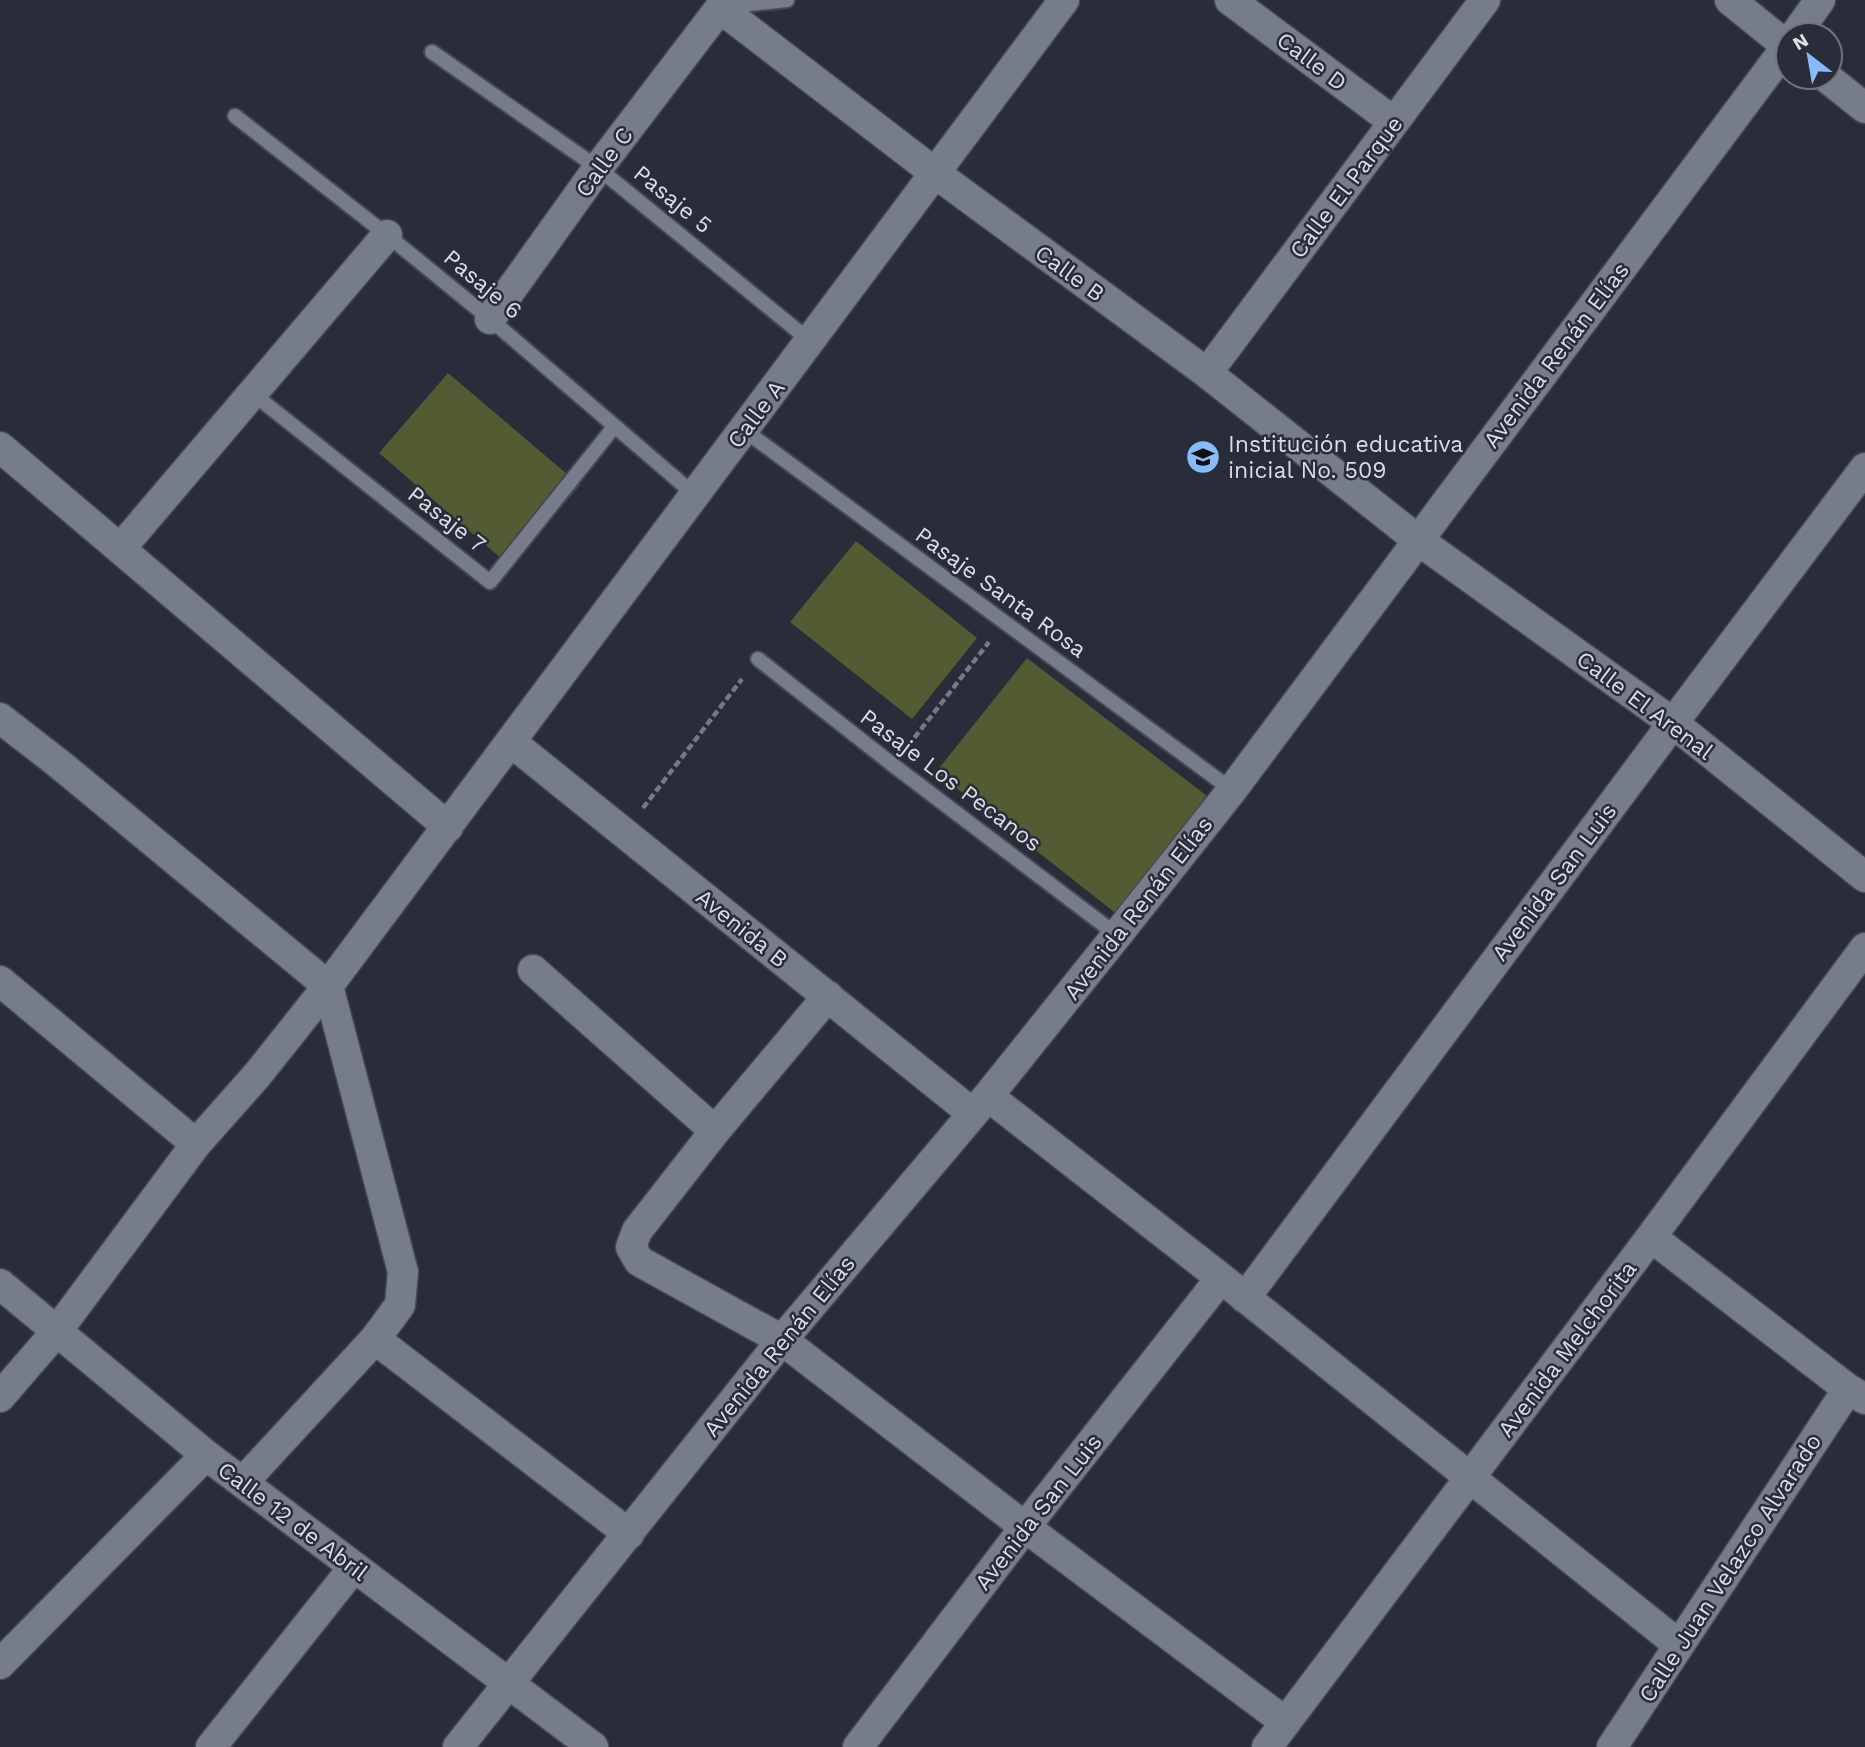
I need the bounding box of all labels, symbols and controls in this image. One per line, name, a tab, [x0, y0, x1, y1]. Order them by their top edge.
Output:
north arrow	[1774, 21, 1844, 91]
street label: Calle D	[1271, 26, 1352, 96]
text: N	[1789, 28, 1812, 55]
street label: Calle El Parque	[1284, 111, 1409, 264]
street label: Calle C	[570, 122, 639, 202]
street label: Pasaje 5	[628, 160, 717, 239]
street label: Calle B	[1030, 239, 1110, 308]
street label: Pasaje 6	[438, 244, 527, 325]
street label: Avenida Renán Elías	[1478, 257, 1635, 453]
street label: Calle A	[722, 375, 791, 454]
place label: Institución educativa inicial No. 509	[1228, 431, 1463, 484]
school or university icon: Institución educativa inicial No. 509	[1184, 438, 1222, 476]
street label: Pasaje 7	[402, 481, 491, 558]
street label: Pasaje Santa Rosa	[910, 521, 1092, 664]
street label: Calle El Arenal	[1571, 645, 1718, 765]
street label: Pasaje Los Pecanos	[855, 703, 1047, 857]
street label: Avenida San Luis	[1486, 798, 1622, 966]
street label: Avenida Renán Elías	[1058, 811, 1218, 1005]
street label: Avenida B	[691, 883, 793, 973]
street label: Avenida Renán Elías	[698, 1250, 861, 1442]
street label: Avenida Melchorita	[1492, 1256, 1642, 1443]
street label: Avenida San Luis	[969, 1429, 1108, 1596]
street label: Calle Juan Velazco Alvarado	[1633, 1429, 1827, 1707]
street label: Calle 12 de Abril	[212, 1456, 373, 1586]

